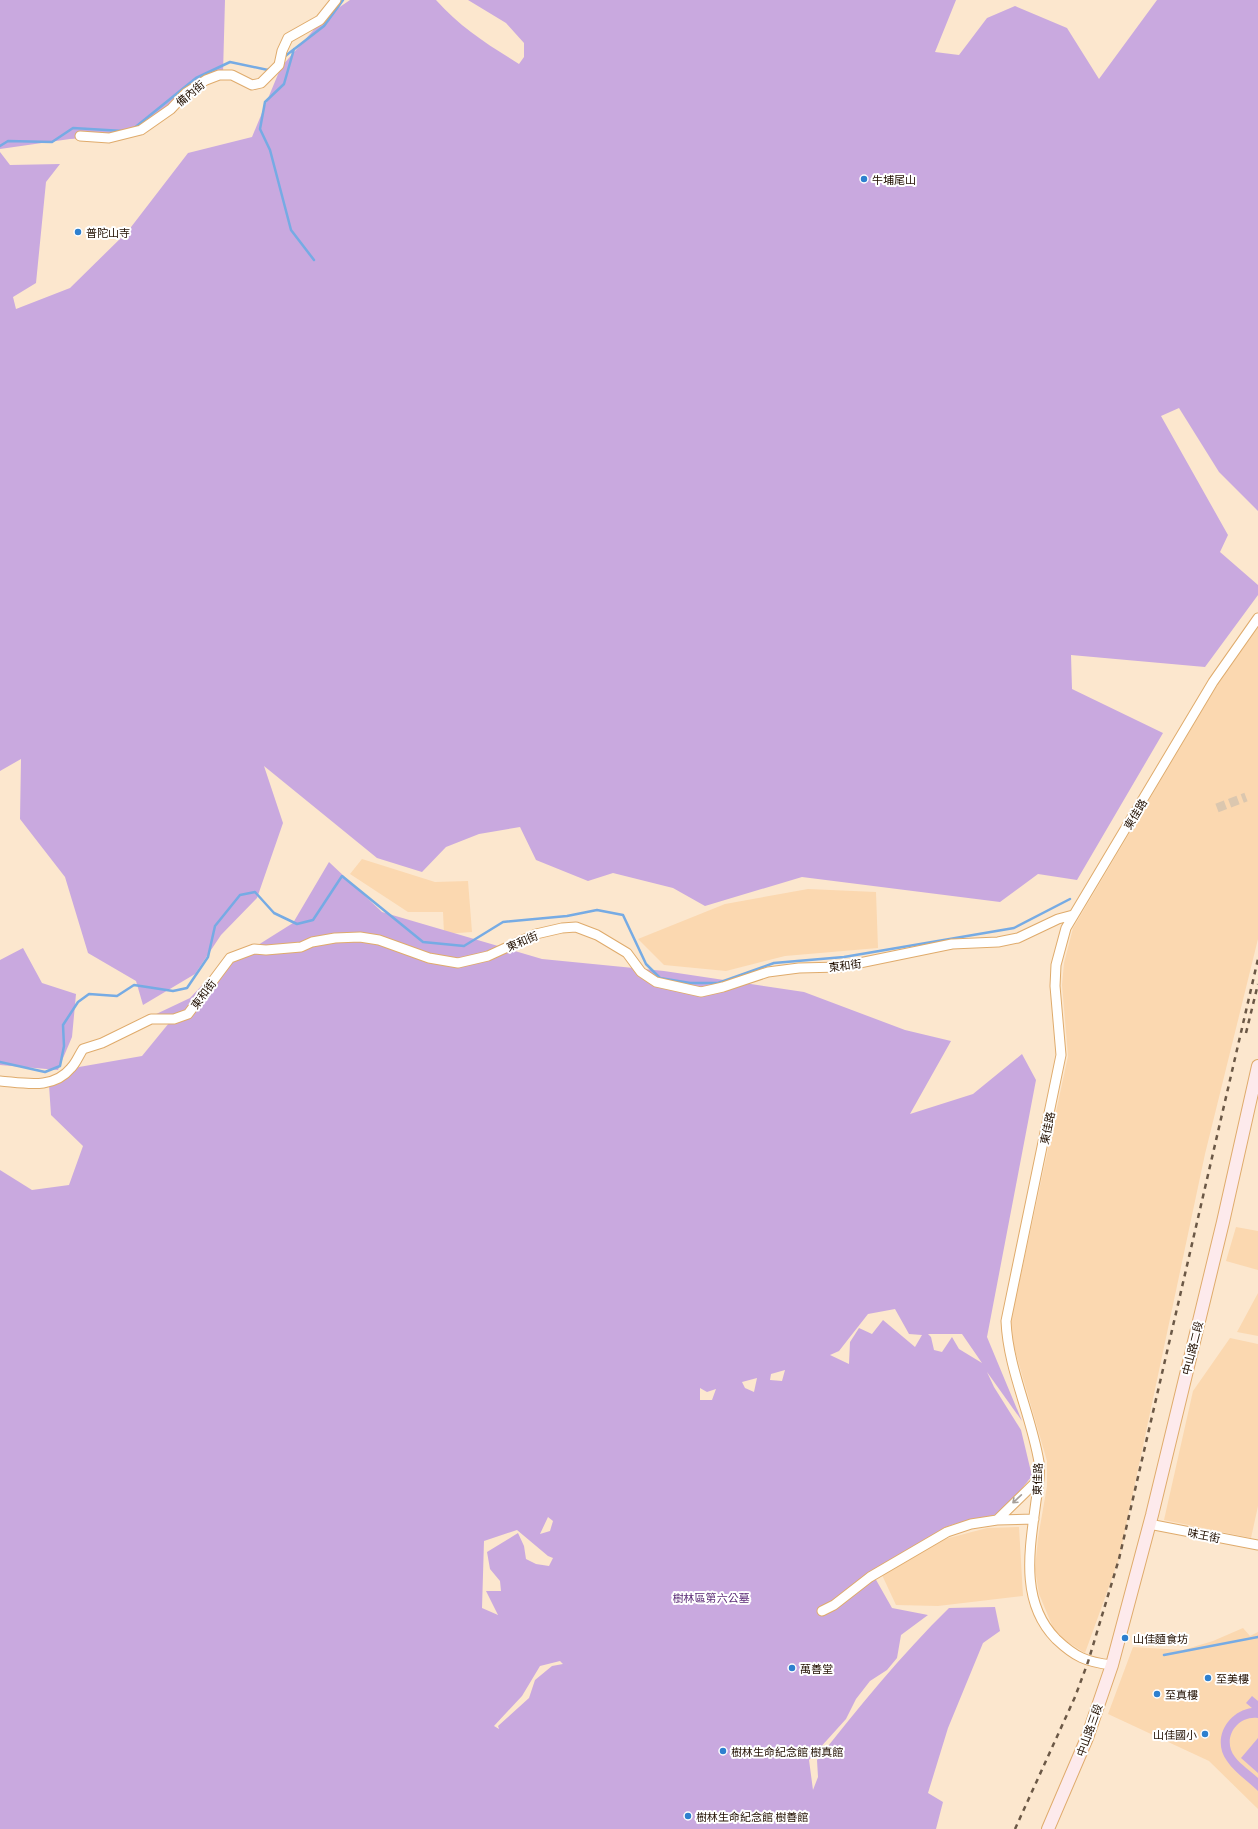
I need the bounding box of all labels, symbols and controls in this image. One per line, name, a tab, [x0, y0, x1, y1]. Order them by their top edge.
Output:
street label: 備內街	[173, 78, 207, 108]
place label: 牛埔尾山	[872, 173, 916, 186]
marker: 牛埔尾山	[859, 174, 869, 184]
place label: 普陀山寺	[86, 226, 130, 239]
marker: 普陀山寺	[73, 227, 83, 237]
street label: 東佳路	[1121, 797, 1149, 831]
street label: 東和街	[504, 929, 540, 953]
street label: 東和街	[828, 957, 862, 973]
street label: 東和街	[188, 977, 218, 1011]
street label: 東佳路	[1037, 1111, 1057, 1145]
street label: 中山路二段	[1179, 1320, 1205, 1376]
street label: 東佳路	[1030, 1462, 1044, 1496]
one-way arrow	[1012, 1494, 1022, 1504]
street label: 味王街	[1187, 1525, 1221, 1545]
park label: 樹林區第六公墓	[673, 1591, 750, 1604]
place label: 山佳麵食坊	[1133, 1632, 1188, 1645]
marker: 山佳麵食坊	[1120, 1633, 1130, 1643]
place label: 萬善堂	[800, 1662, 833, 1675]
marker: 萬善堂	[787, 1663, 797, 1673]
place label: 至美樓	[1216, 1672, 1249, 1685]
marker: 至美樓	[1203, 1673, 1213, 1683]
place label: 至真樓	[1165, 1688, 1198, 1701]
marker: 至真樓	[1152, 1689, 1162, 1699]
street label: 中山路三段	[1073, 1702, 1105, 1758]
place label: 山佳國小	[1153, 1728, 1197, 1741]
marker: 山佳國小	[1200, 1729, 1210, 1739]
place label: 樹林生命紀念館 樹真館	[731, 1745, 843, 1758]
marker: 樹林生命紀念館 樹真館	[718, 1746, 728, 1756]
place label: 樹林生命紀念館 樹善館	[696, 1810, 808, 1823]
marker: 樹林生命紀念館 樹善館	[683, 1811, 693, 1821]

